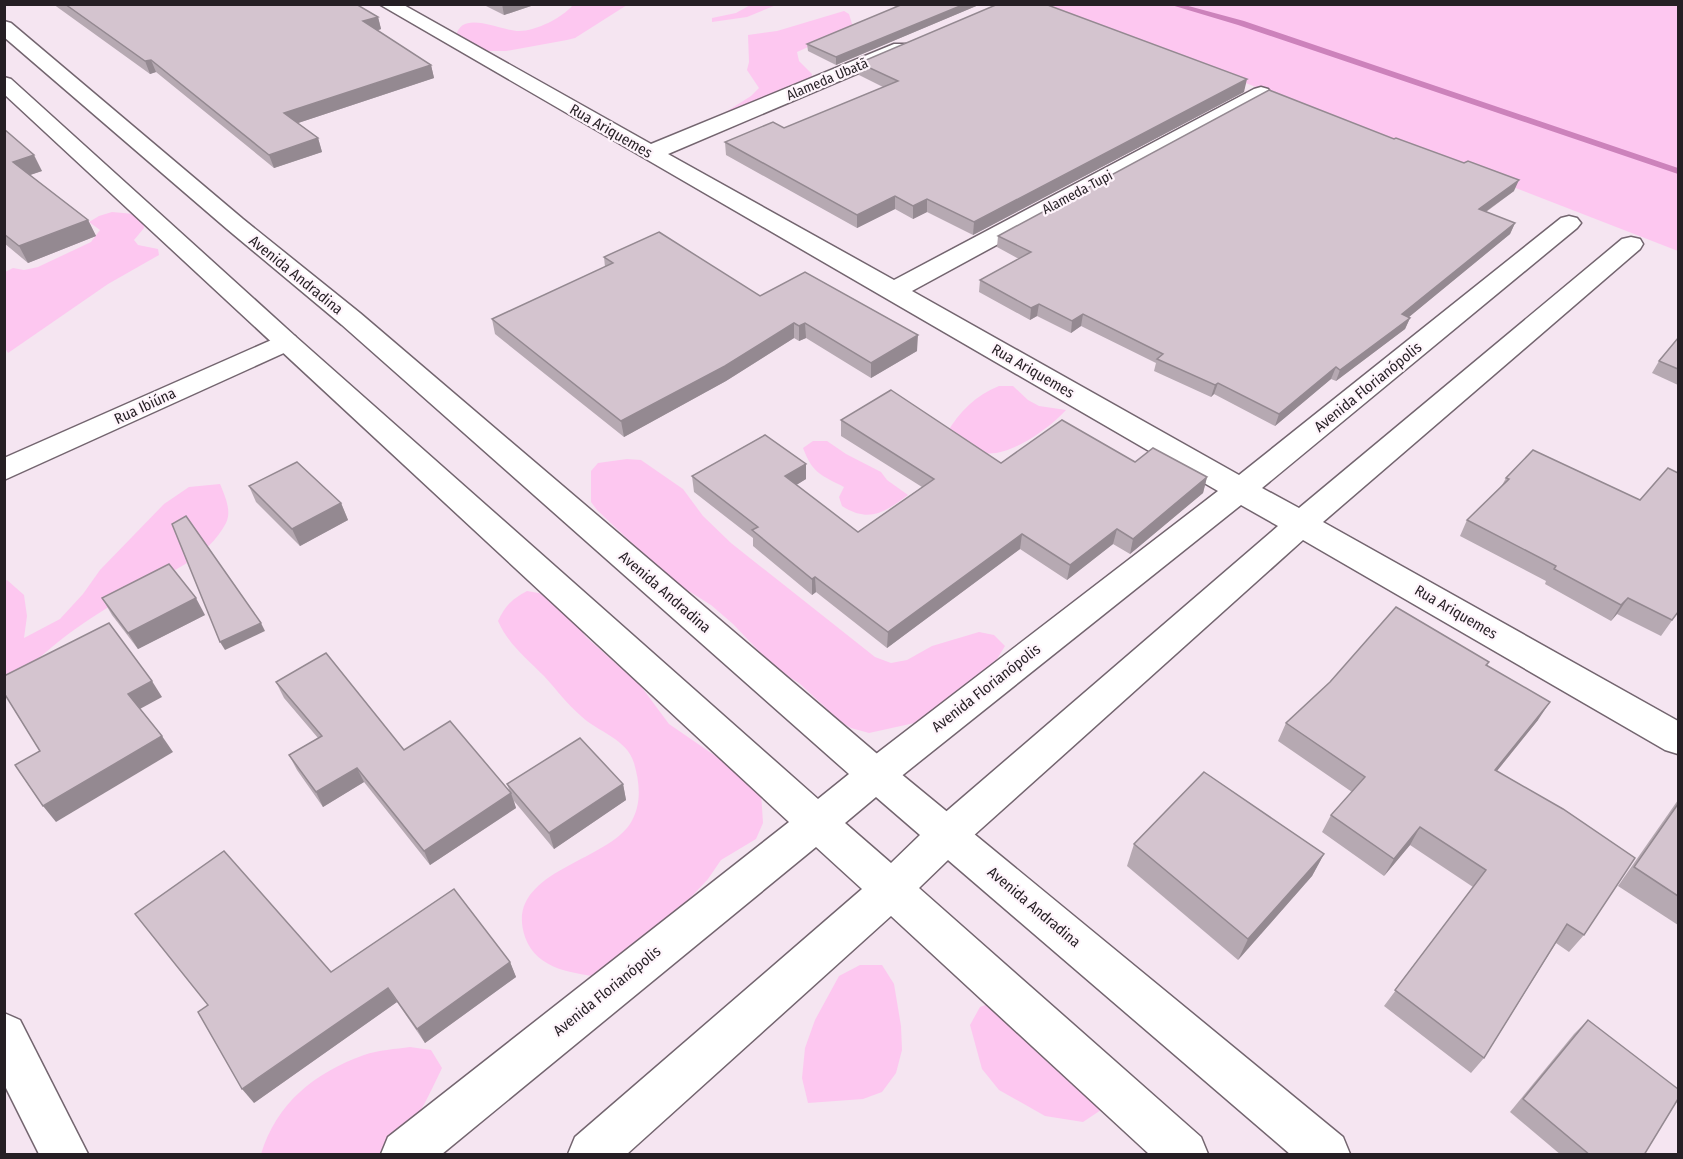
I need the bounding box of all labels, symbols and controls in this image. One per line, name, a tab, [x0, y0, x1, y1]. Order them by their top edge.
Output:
street label: Alameda Ubatã	[784, 55, 871, 104]
street label: Rua Ariquemes	[566, 100, 656, 162]
street label: Alameda Tupi	[1039, 167, 1115, 218]
street label: Avenida Andradina	[245, 232, 347, 318]
street label: Avenida Florianópolis	[1311, 338, 1425, 436]
street label: Rua Ariquemes	[988, 340, 1078, 402]
street label: Rua Ibiúna	[111, 384, 179, 428]
street label: Avenida Andradina	[615, 547, 715, 637]
street label: Rua Ariquemes	[1411, 581, 1501, 643]
street label: Avenida Florianópolis	[928, 640, 1044, 736]
street label: Avenida Andradina	[984, 863, 1084, 951]
street label: Avenida Florianópolis	[550, 942, 664, 1040]

